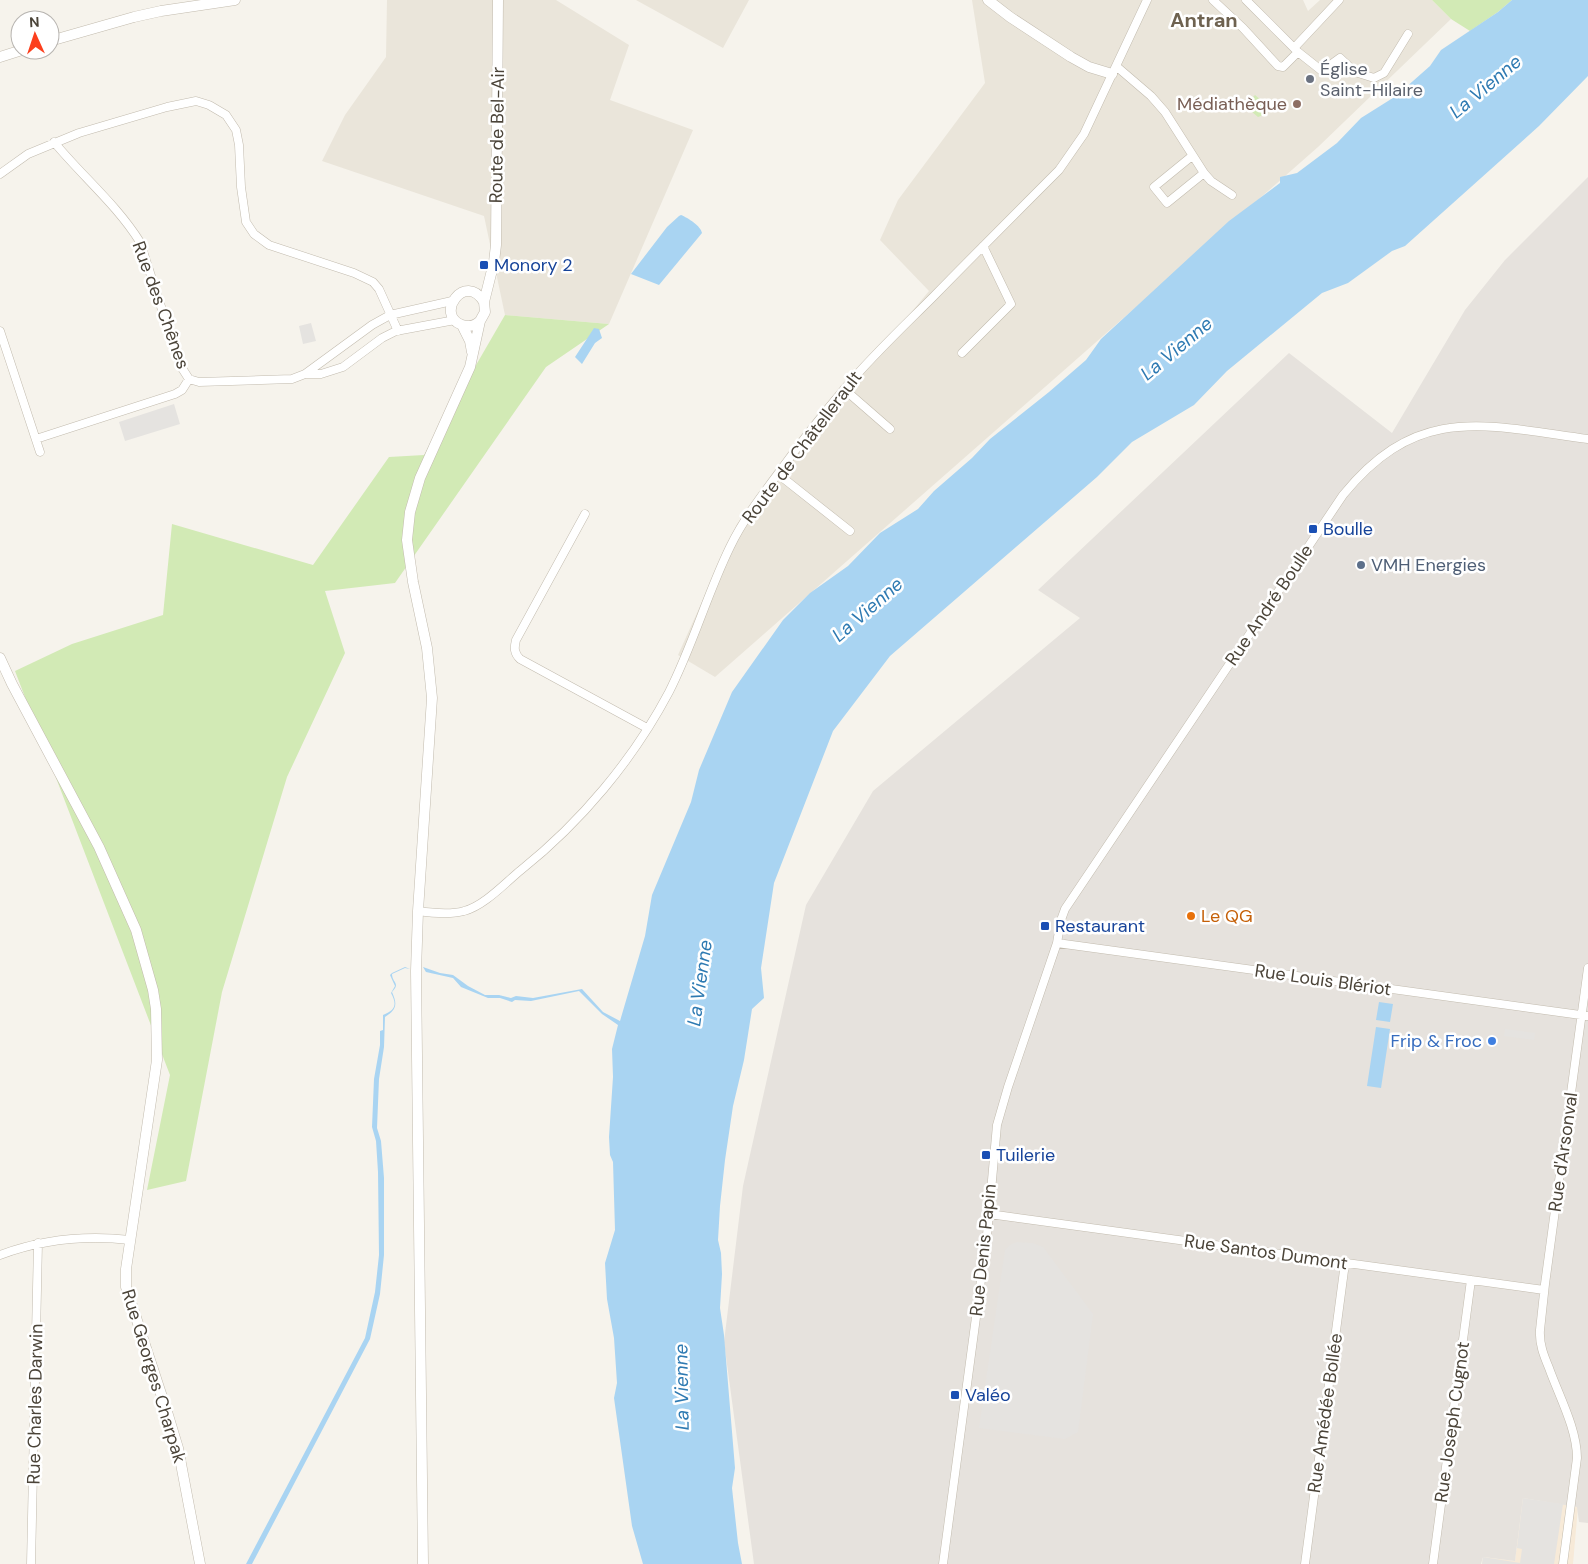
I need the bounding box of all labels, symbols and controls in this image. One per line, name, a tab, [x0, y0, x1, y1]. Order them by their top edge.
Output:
district label: Antran	[1170, 7, 1238, 33]
north arrow	[10, 10, 60, 60]
text: N	[29, 13, 40, 31]
water label: La Vienne	[1444, 49, 1527, 124]
place label: Église Saint-Hilaire	[1320, 57, 1423, 102]
street label: Route de Bel-Air	[484, 66, 510, 203]
marker: Église Saint-Hilaire	[1304, 73, 1316, 85]
place label: Médiathèque	[1177, 92, 1287, 116]
marker: Médiathèque	[1291, 98, 1303, 110]
street label: Rue des Chênes	[127, 238, 195, 372]
place label: Monory 2	[494, 253, 573, 277]
marker: Monory 2	[478, 259, 490, 271]
water label: La Vienne	[1135, 311, 1218, 386]
street label: Route de Châtellerault	[737, 366, 867, 528]
place label: Boulle	[1323, 517, 1373, 541]
marker: Boulle	[1307, 523, 1319, 535]
street label: Rue André Boulle	[1220, 540, 1318, 670]
place label: VMH Energies	[1371, 553, 1486, 577]
marker: VMH Energies	[1355, 559, 1367, 571]
water label: La Vienne	[826, 571, 908, 647]
place label: Le QG	[1201, 904, 1253, 928]
marker: Le QG	[1185, 910, 1197, 922]
place label: Restaurant	[1055, 914, 1145, 938]
marker: Restaurant	[1039, 920, 1051, 932]
water label: La Vienne	[681, 938, 718, 1028]
street label: Rue Louis Blériot	[1253, 959, 1393, 1001]
place label: Frip & Froc	[1390, 1029, 1482, 1053]
marker: Frip & Froc	[1486, 1035, 1498, 1047]
street label: Rue d'Arsonval	[1543, 1091, 1583, 1213]
place label: Tuilerie	[996, 1143, 1055, 1167]
marker: Tuilerie	[980, 1149, 992, 1161]
street label: Rue Denis Papin	[964, 1183, 1002, 1317]
street label: Rue Santos Dumont	[1183, 1229, 1349, 1275]
street label: Rue Georges Charpak	[116, 1286, 192, 1466]
street label: Rue Charles Darwin	[22, 1323, 48, 1485]
street label: Rue Amédée Bollée	[1302, 1332, 1348, 1494]
street label: Rue Joseph Cugnot	[1429, 1340, 1475, 1504]
water label: La Vienne	[668, 1343, 695, 1431]
place label: Valéo	[965, 1383, 1011, 1407]
marker: Valéo	[949, 1389, 961, 1401]

